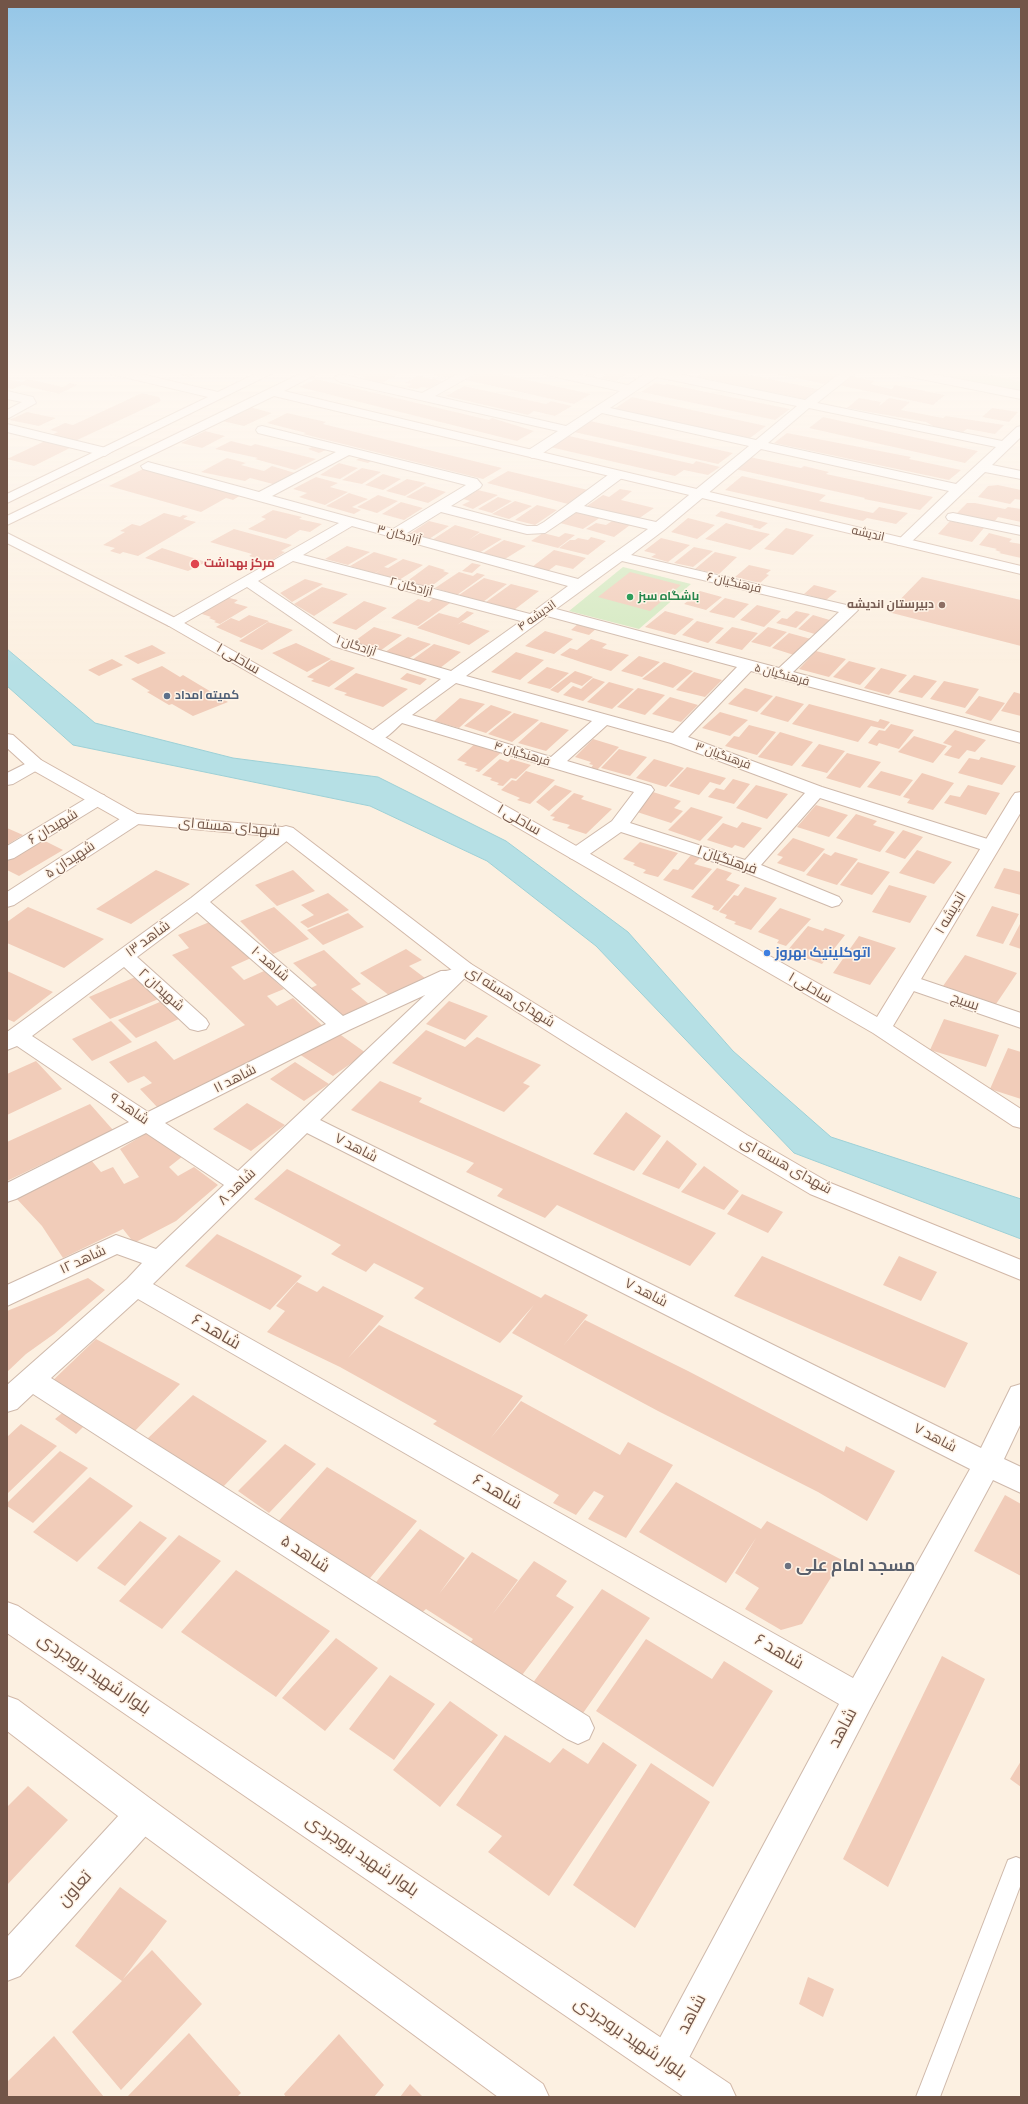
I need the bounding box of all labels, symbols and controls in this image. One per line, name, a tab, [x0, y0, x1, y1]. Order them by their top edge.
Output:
street label: آزادگان ۳	[375, 522, 423, 548]
street label: اندیشه	[850, 523, 886, 545]
place label: مرکز بهداشت	[204, 557, 275, 571]
marker: مرکز بهداشت	[189, 558, 201, 570]
street label: فرهنگیان ۶	[705, 570, 763, 596]
street label: آزادگان ۲	[388, 574, 434, 600]
place label: باشگاه سبز	[638, 590, 699, 604]
marker: باشگاه سبز	[625, 592, 635, 602]
street label: اندیشه ۴	[515, 598, 559, 634]
place label: دبیرستان اندیشه	[847, 598, 934, 612]
marker: دبیرستان اندیشه	[937, 600, 947, 610]
street label: آزادگان ۱	[334, 632, 378, 660]
street label: ساحلی ۱	[213, 640, 263, 678]
street label: فرهنگیان ۵	[753, 661, 811, 689]
place label: کمیته امداد	[175, 689, 239, 703]
marker: کمیته امداد	[162, 691, 172, 701]
street label: فرهنگیان ۴	[492, 739, 552, 769]
street label: فرهنگیان ۳	[693, 739, 753, 773]
street label: ساحلی ۱	[494, 801, 544, 839]
street label: شهیدان ۶	[25, 806, 81, 848]
street label: شهدای هسته ای	[178, 814, 280, 840]
street label: شهیدان ۵	[42, 838, 98, 882]
street label: فرهنگیان ۱	[695, 842, 759, 878]
street label: اندیشه ۱	[932, 889, 970, 937]
street label: شاهد ۱۳	[122, 917, 174, 961]
street label: شاهد ۱۰	[248, 943, 292, 985]
place label: اتوکلینیک بهروز	[775, 945, 871, 961]
marker: اتوکلینیک بهروز	[762, 948, 772, 958]
street label: شهدای هسته ای	[462, 963, 558, 1031]
street label: شهیدان ۲	[135, 965, 187, 1015]
street label: ساحلی ۱	[785, 969, 835, 1007]
street label: بسیج	[949, 989, 981, 1015]
street label: شاهد ۱۱	[211, 1061, 259, 1097]
street label: شاهد ۹	[106, 1090, 152, 1128]
street label: شاهد ۷	[332, 1130, 380, 1166]
street label: شهدای هسته ای	[737, 1134, 835, 1198]
street label: شاهد ۸	[215, 1165, 259, 1209]
street label: شاهد ۱۲	[57, 1242, 109, 1278]
street label: شاهد ۷	[622, 1275, 670, 1311]
street label: شاهد ۶	[188, 1310, 244, 1354]
street label: شاهد ۷	[911, 1420, 959, 1456]
street label: شاهد ۶	[469, 1470, 525, 1514]
street label: شاهد ۵	[277, 1531, 333, 1577]
place label: مسجد امام علی	[796, 1556, 915, 1576]
marker: مسجد امام علی	[783, 1561, 793, 1571]
street label: بلوار شهید بروجردی	[34, 1629, 154, 1719]
street label: شاهد ۶	[751, 1630, 807, 1674]
street label: شاهد	[824, 1705, 862, 1751]
street label: بلوار شهید بروجردی	[302, 1811, 422, 1901]
street label: تعاون	[54, 1867, 96, 1911]
street label: شاهد	[673, 1991, 711, 2037]
street label: بلوار شهید بروجردی	[570, 1993, 690, 2083]

